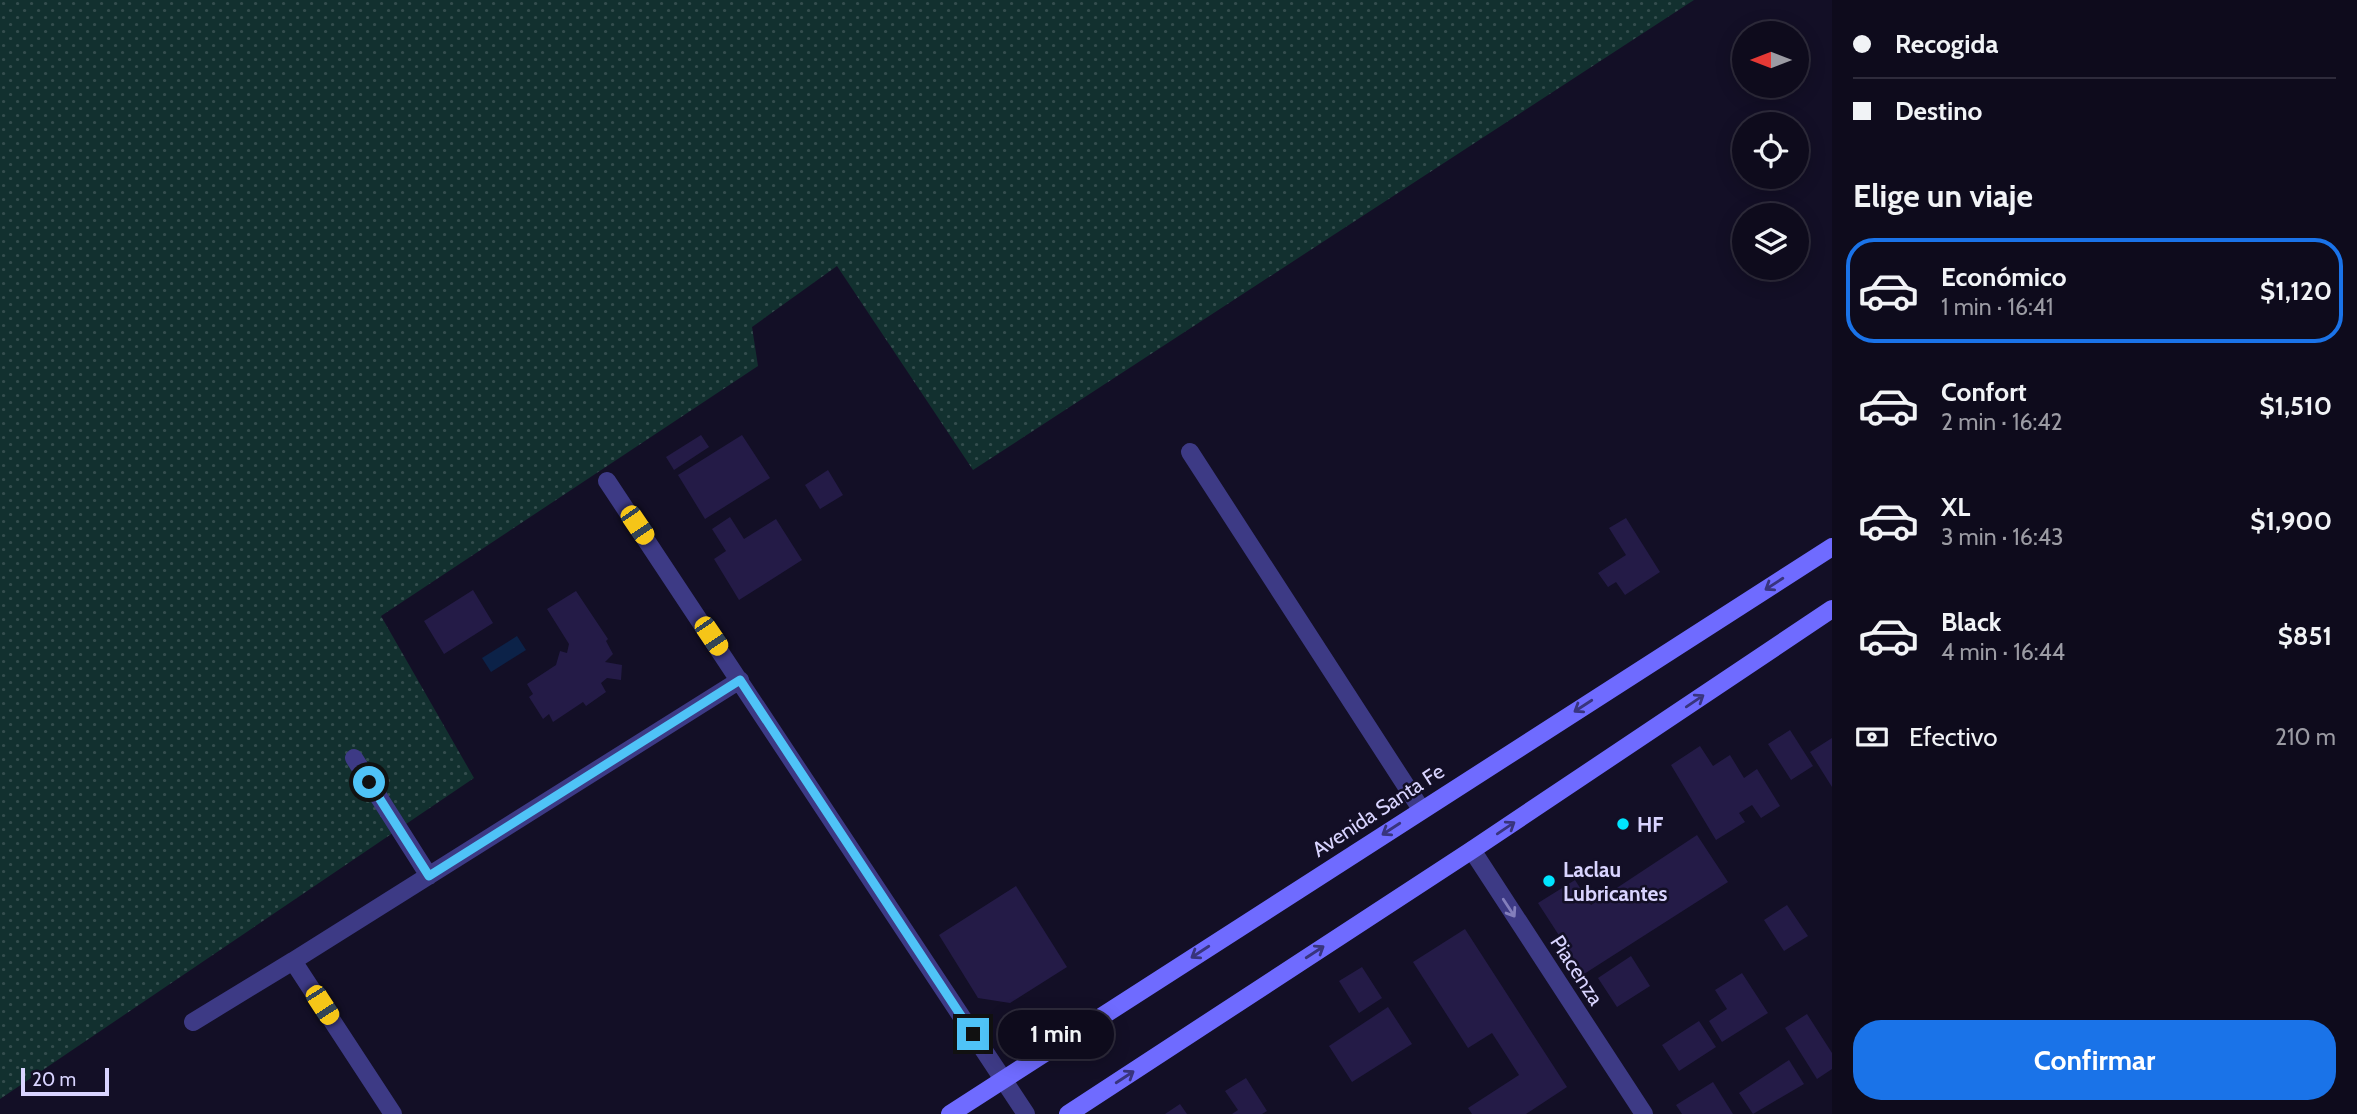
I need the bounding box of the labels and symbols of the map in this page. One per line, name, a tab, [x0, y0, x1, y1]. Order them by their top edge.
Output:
north arrow	[1732, 21, 1810, 98]
car	[617, 502, 658, 548]
one-way arrow	[1765, 577, 1785, 591]
car	[691, 613, 732, 659]
one-way arrow	[1684, 694, 1704, 708]
one-way arrow	[1573, 700, 1593, 714]
street label: Avenida Santa Fe	[1307, 758, 1449, 862]
route start	[353, 766, 385, 798]
place label: HF	[1637, 812, 1663, 837]
marker: HF	[1615, 816, 1631, 832]
one-way arrow	[1382, 821, 1401, 836]
one-way arrow	[1495, 821, 1515, 835]
place label: Laclau Lubricantes	[1563, 857, 1667, 906]
marker: Laclau Lubricantes	[1541, 873, 1557, 889]
one-way arrow	[1502, 897, 1516, 917]
street label: Piacenza	[1545, 930, 1609, 1010]
one-way arrow	[1190, 945, 1210, 959]
one-way arrow	[1305, 945, 1325, 959]
car	[302, 982, 343, 1028]
callout: 1 min	[998, 1010, 1113, 1058]
route end	[957, 1018, 989, 1050]
scale bar	[21, 1065, 108, 1097]
one-way arrow	[1114, 1069, 1134, 1083]

